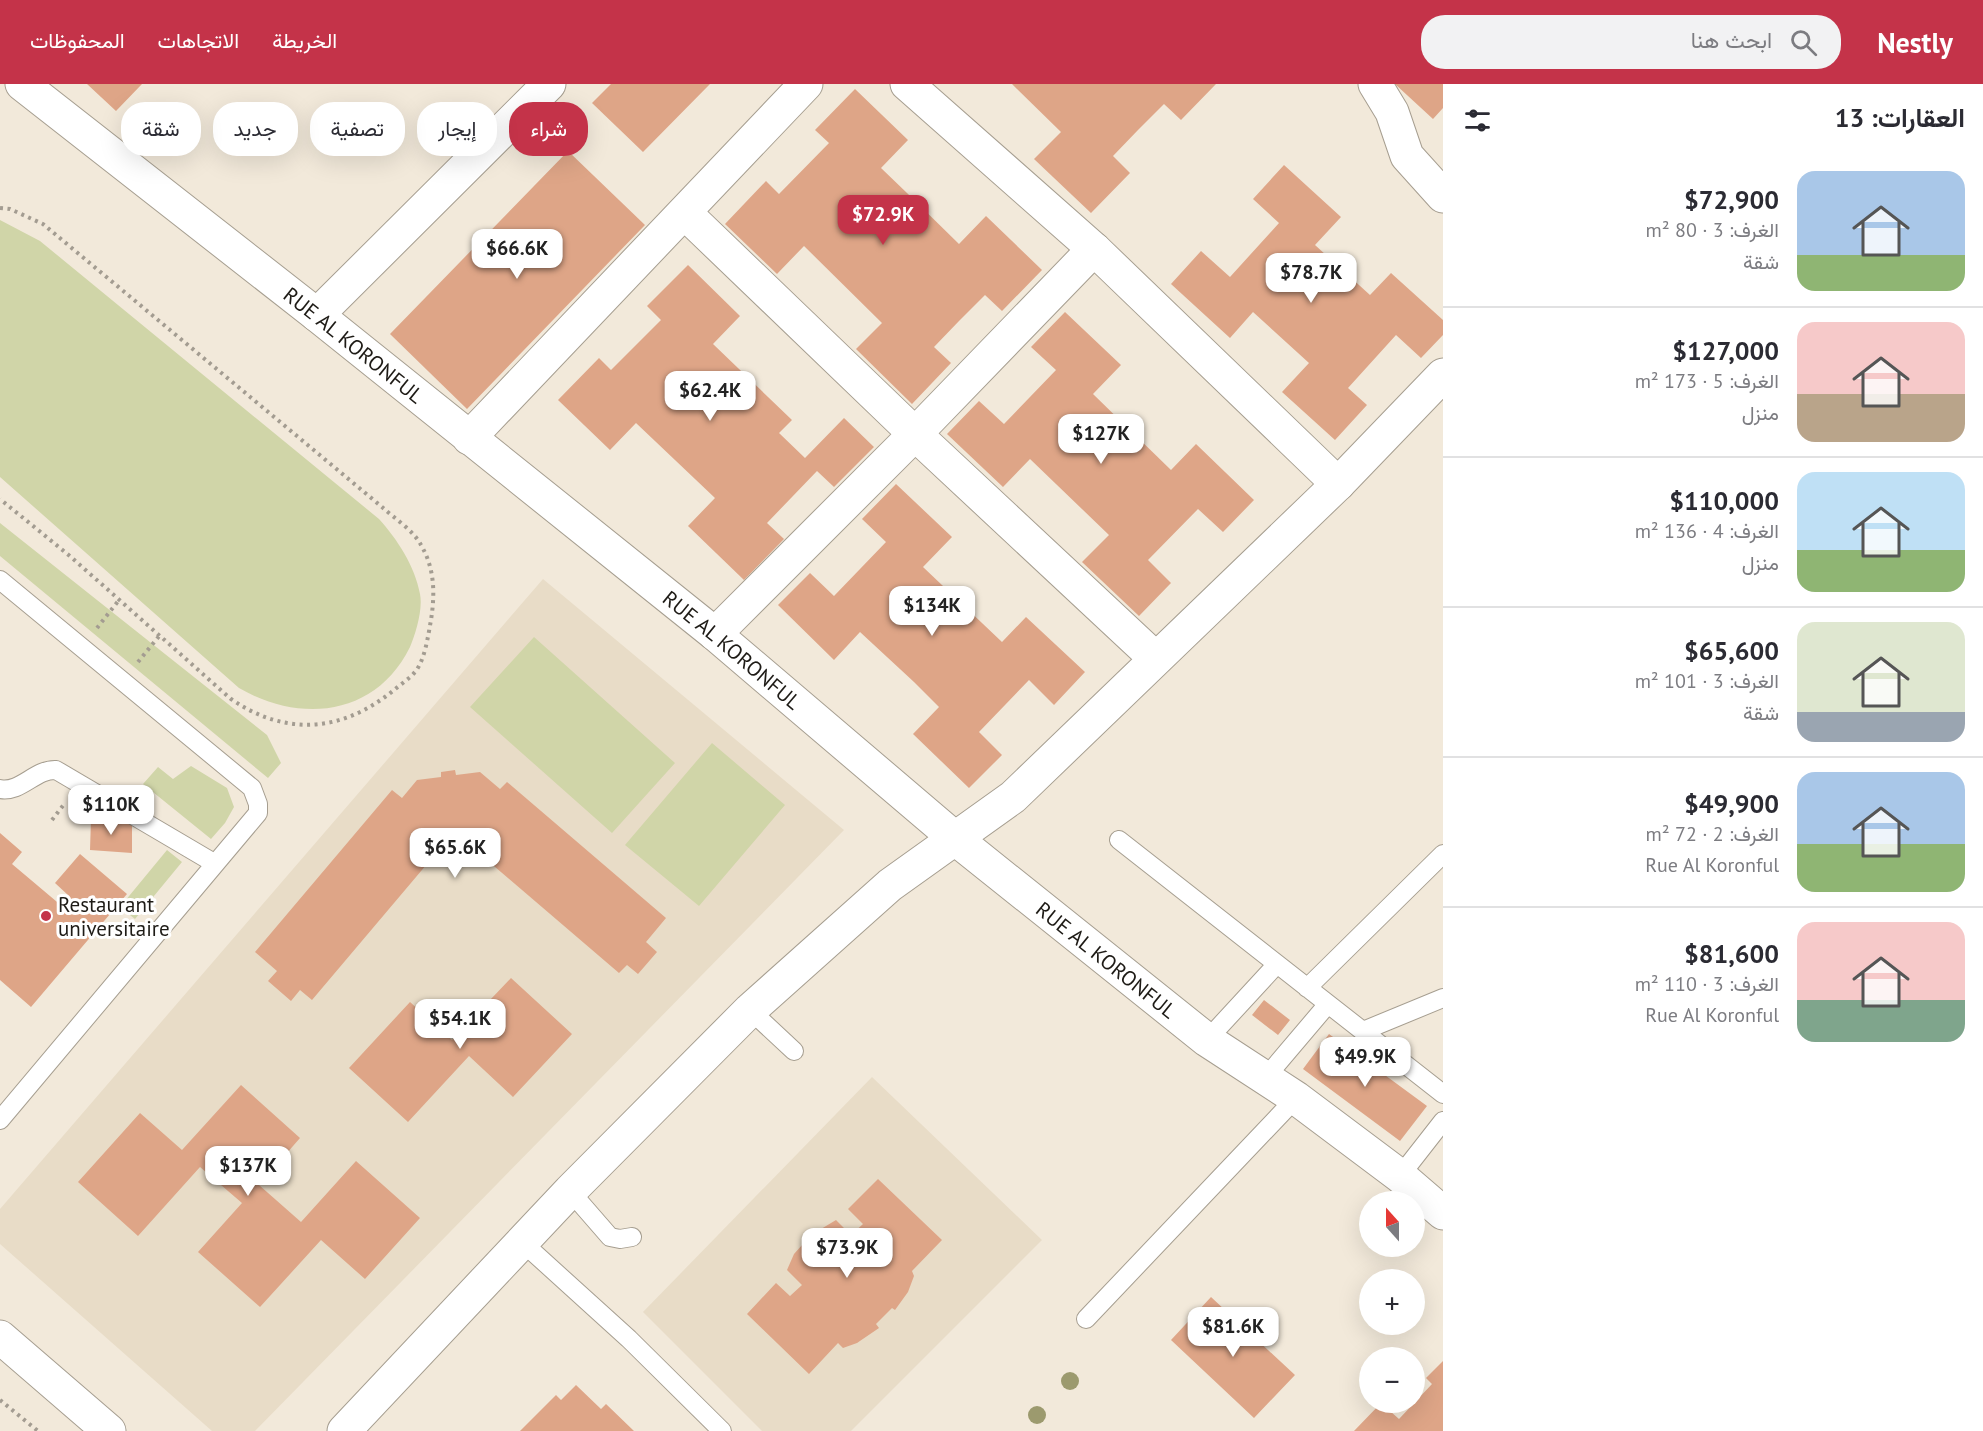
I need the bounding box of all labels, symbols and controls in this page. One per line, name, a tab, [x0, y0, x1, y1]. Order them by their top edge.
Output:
search box	[1421, 15, 1841, 69]
text: Nestly	[1877, 24, 1953, 61]
text: ابحث هنا	[1691, 26, 1772, 54]
icon: search	[1787, 26, 1820, 59]
text: المحفوظات	[30, 27, 125, 54]
text: الاتجاهات	[158, 27, 239, 54]
text: الخريطة	[272, 27, 337, 54]
text: العقارات: 13	[1835, 101, 1965, 134]
chip: شقة	[121, 102, 201, 156]
chip: جديد	[213, 102, 298, 156]
chip: تصفية	[310, 102, 405, 156]
chip: إيجار	[417, 102, 497, 156]
chip: شراء	[509, 102, 588, 156]
icon: filters	[1461, 104, 1494, 137]
text: $72,900	[1684, 183, 1779, 216]
pin: $72.9K	[834, 195, 932, 246]
icon: home	[1845, 195, 1917, 267]
text: $72.9K	[852, 201, 914, 227]
text: الغرف: 3 · 80 m²	[1646, 217, 1779, 243]
pin: $66.6K	[468, 229, 566, 280]
text: $66.6K	[486, 235, 548, 261]
text: شقة	[1743, 249, 1779, 275]
pin: $78.7K	[1262, 253, 1360, 304]
text: $78.7K	[1280, 259, 1342, 285]
street label: RUE AL KORONFUL	[278, 281, 430, 409]
text: $127,000	[1672, 334, 1779, 367]
icon: home	[1845, 346, 1917, 418]
text: الغرف: 5 · 173 m²	[1635, 368, 1779, 394]
pin: $62.4K	[661, 371, 759, 422]
text: $62.4K	[679, 377, 741, 403]
text: منزل	[1742, 400, 1779, 426]
pin: $127K	[1059, 414, 1143, 465]
text: $127K	[1072, 420, 1130, 446]
text: $110,000	[1669, 484, 1779, 517]
icon: home	[1845, 496, 1917, 568]
text: الغرف: 4 · 136 m²	[1635, 518, 1779, 544]
text: منزل	[1742, 550, 1779, 576]
street label: RUE AL KORONFUL	[658, 584, 807, 715]
pin: $134K	[890, 586, 974, 637]
text: $134K	[903, 592, 961, 618]
text: $65,600	[1684, 634, 1779, 667]
icon: home	[1845, 646, 1917, 718]
text: الغرف: 3 · 101 m²	[1635, 668, 1779, 694]
text: شقة	[1743, 700, 1779, 726]
pin: $110K	[69, 785, 153, 836]
text: $49,900	[1684, 787, 1779, 820]
text: $110K	[82, 791, 140, 817]
icon: home	[1845, 796, 1917, 868]
text: الغرف: 2 · 72 m²	[1646, 821, 1779, 847]
pin: $65.6K	[406, 828, 504, 879]
text: $65.6K	[424, 834, 486, 860]
text: Rue Al Koronful	[1645, 852, 1779, 878]
place label: Restaurant universitaire	[58, 891, 170, 942]
street label: RUE AL KORONFUL	[1031, 895, 1182, 1024]
marker: Restaurant universitaire	[39, 909, 53, 923]
text: $81,600	[1684, 937, 1779, 970]
icon: home	[1845, 946, 1917, 1018]
text: الغرف: 3 · 110 m²	[1635, 971, 1779, 997]
pin: $54.1K	[411, 999, 509, 1050]
text: Rue Al Koronful	[1645, 1002, 1779, 1028]
text: $54.1K	[429, 1005, 491, 1031]
pin: $49.9K	[1316, 1037, 1414, 1088]
text: $49.9K	[1334, 1043, 1396, 1069]
pin: $137K	[206, 1146, 290, 1197]
text: $137K	[219, 1152, 277, 1178]
north arrow	[1359, 1191, 1425, 1257]
map controls	[1359, 1191, 1425, 1413]
pin: $73.9K	[798, 1228, 896, 1279]
text: $73.9K	[816, 1234, 878, 1260]
button: +	[1359, 1269, 1425, 1335]
pin: $81.6K	[1184, 1307, 1282, 1358]
text: $81.6K	[1202, 1313, 1264, 1339]
button: −	[1359, 1347, 1425, 1413]

